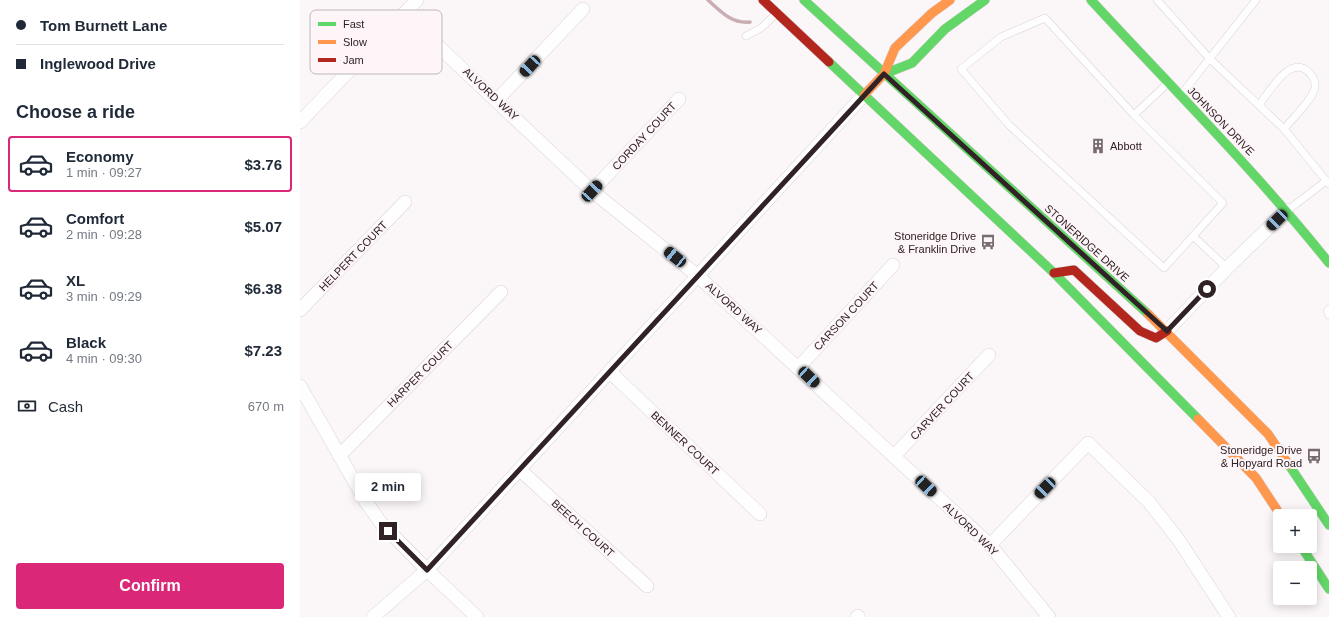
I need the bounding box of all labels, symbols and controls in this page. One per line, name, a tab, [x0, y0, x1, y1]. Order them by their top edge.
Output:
legend	[310, 10, 442, 74]
text: Tom Burnett Lane	[40, 17, 167, 34]
text: Fast	[343, 18, 364, 30]
text: Slow	[343, 36, 367, 48]
car	[517, 53, 543, 79]
text: Jam	[343, 54, 364, 66]
text: Inglewood Drive	[40, 55, 156, 72]
street label: ALVORD WAY	[461, 65, 522, 123]
street label: JOHNSON DRIVE	[1185, 84, 1257, 158]
street label: CORDAY COURT	[610, 100, 679, 172]
text: Choose a ride	[16, 102, 135, 122]
building icon: Abbott	[1089, 137, 1107, 155]
place label: Abbott	[1110, 140, 1142, 152]
icon: car	[18, 146, 54, 182]
text: Economy	[66, 148, 134, 165]
text: $3.76	[244, 156, 282, 173]
text: 1 min · 09:27	[66, 165, 142, 180]
car	[579, 178, 605, 204]
street label: STONERIDGE DRIVE	[1042, 202, 1132, 284]
car	[1264, 207, 1290, 233]
icon: car	[18, 208, 54, 244]
text: Comfort	[66, 210, 124, 227]
text: $5.07	[244, 218, 282, 235]
street label: HELPERT COURT	[317, 218, 390, 293]
text: 2 min · 09:28	[66, 227, 142, 242]
place label: Stoneridge Drive & Franklin Drive	[894, 230, 976, 255]
bus stop icon: Stoneridge Drive & Franklin Drive	[979, 233, 997, 251]
car	[662, 245, 688, 269]
icon: car	[18, 270, 54, 306]
text: XL	[66, 272, 85, 289]
street label: CARSON COURT	[811, 279, 881, 353]
text: $6.38	[244, 280, 282, 297]
street label: ALVORD WAY	[703, 280, 765, 337]
route start	[1198, 280, 1216, 298]
text: 3 min · 09:29	[66, 289, 142, 304]
icon: car	[18, 332, 54, 368]
text: Black	[66, 334, 106, 351]
street label: HARPER COURT	[385, 339, 455, 409]
text: $7.23	[244, 342, 282, 359]
text: 4 min · 09:30	[66, 351, 142, 366]
car	[796, 364, 822, 390]
street label: CARVER COURT	[908, 370, 976, 442]
icon: cash	[16, 395, 38, 417]
text: Cash	[48, 398, 83, 415]
text: 670 m	[248, 399, 284, 414]
street label: BENNER COURT	[649, 409, 721, 478]
place label: Stoneridge Drive & Hopyard Road	[1220, 444, 1302, 469]
bus stop icon: Stoneridge Drive & Hopyard Road	[1305, 447, 1323, 465]
callout: 2 min	[355, 473, 421, 501]
car	[913, 473, 939, 499]
car	[1032, 475, 1058, 501]
text: 2 min	[371, 479, 405, 494]
street label: BEECH COURT	[549, 497, 617, 559]
street label: ALVORD WAY	[941, 500, 1001, 559]
map controls	[1273, 509, 1317, 605]
button: +	[1273, 509, 1317, 553]
route end	[379, 522, 397, 540]
button: −	[1273, 561, 1317, 605]
button: Confirm	[16, 563, 284, 609]

